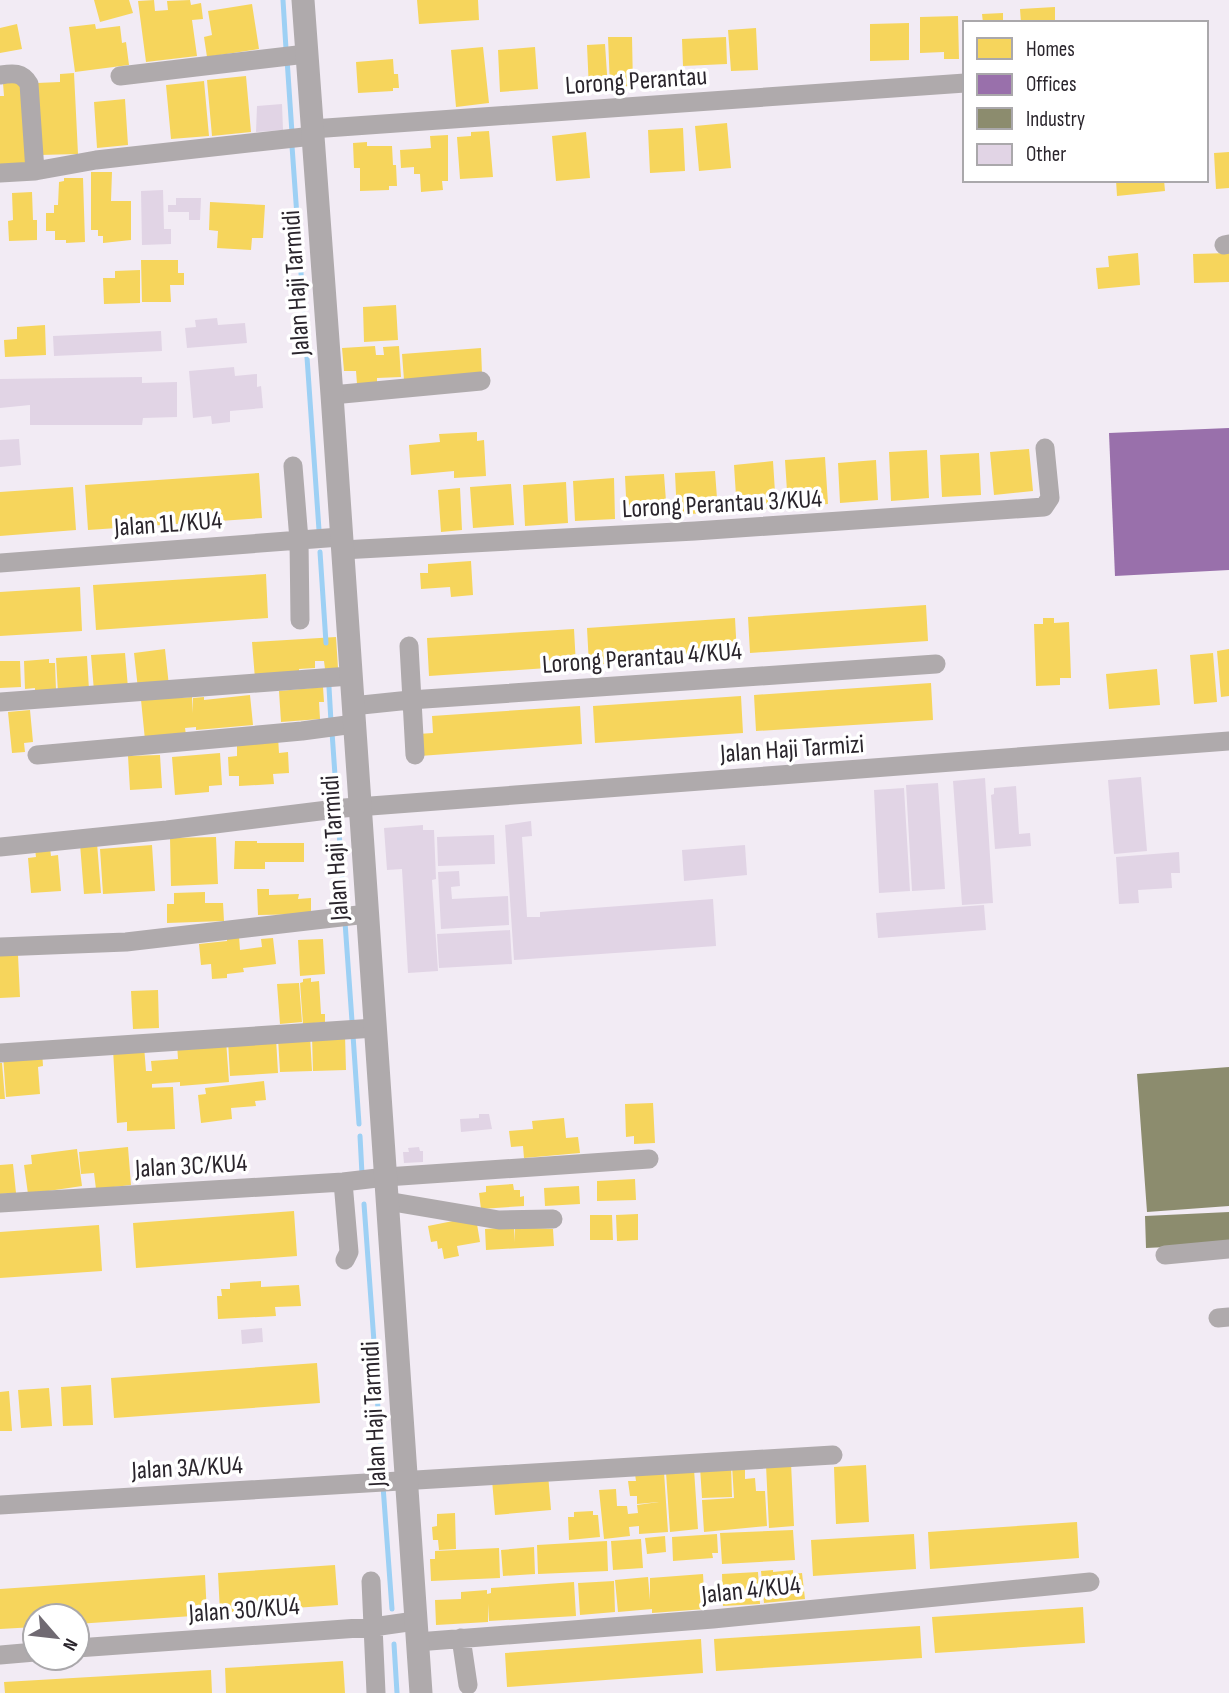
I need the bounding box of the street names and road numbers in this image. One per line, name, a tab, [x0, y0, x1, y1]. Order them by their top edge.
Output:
street label: Lorong Perantau	[564, 61, 708, 102]
street label: Jalan Haji Tarmidi	[276, 209, 317, 358]
street label: Lorong Perantau 3/KU4	[621, 484, 823, 525]
street label: Jalan 1L/KU4	[112, 505, 223, 544]
street label: Lorong Perantau 4/KU4	[541, 636, 743, 681]
street label: Jalan Haji Tarmizi	[718, 729, 865, 770]
street label: Jalan Haji Tarmidi	[315, 774, 356, 923]
street label: Jalan 3C/KU4	[133, 1148, 248, 1185]
street label: Jalan Haji Tarmidi	[355, 1340, 394, 1489]
street label: Jalan 3A/KU4	[130, 1450, 244, 1487]
street label: Jalan 4/KU4	[699, 1570, 802, 1611]
street label: Jalan 30/KU4	[187, 1591, 301, 1630]

